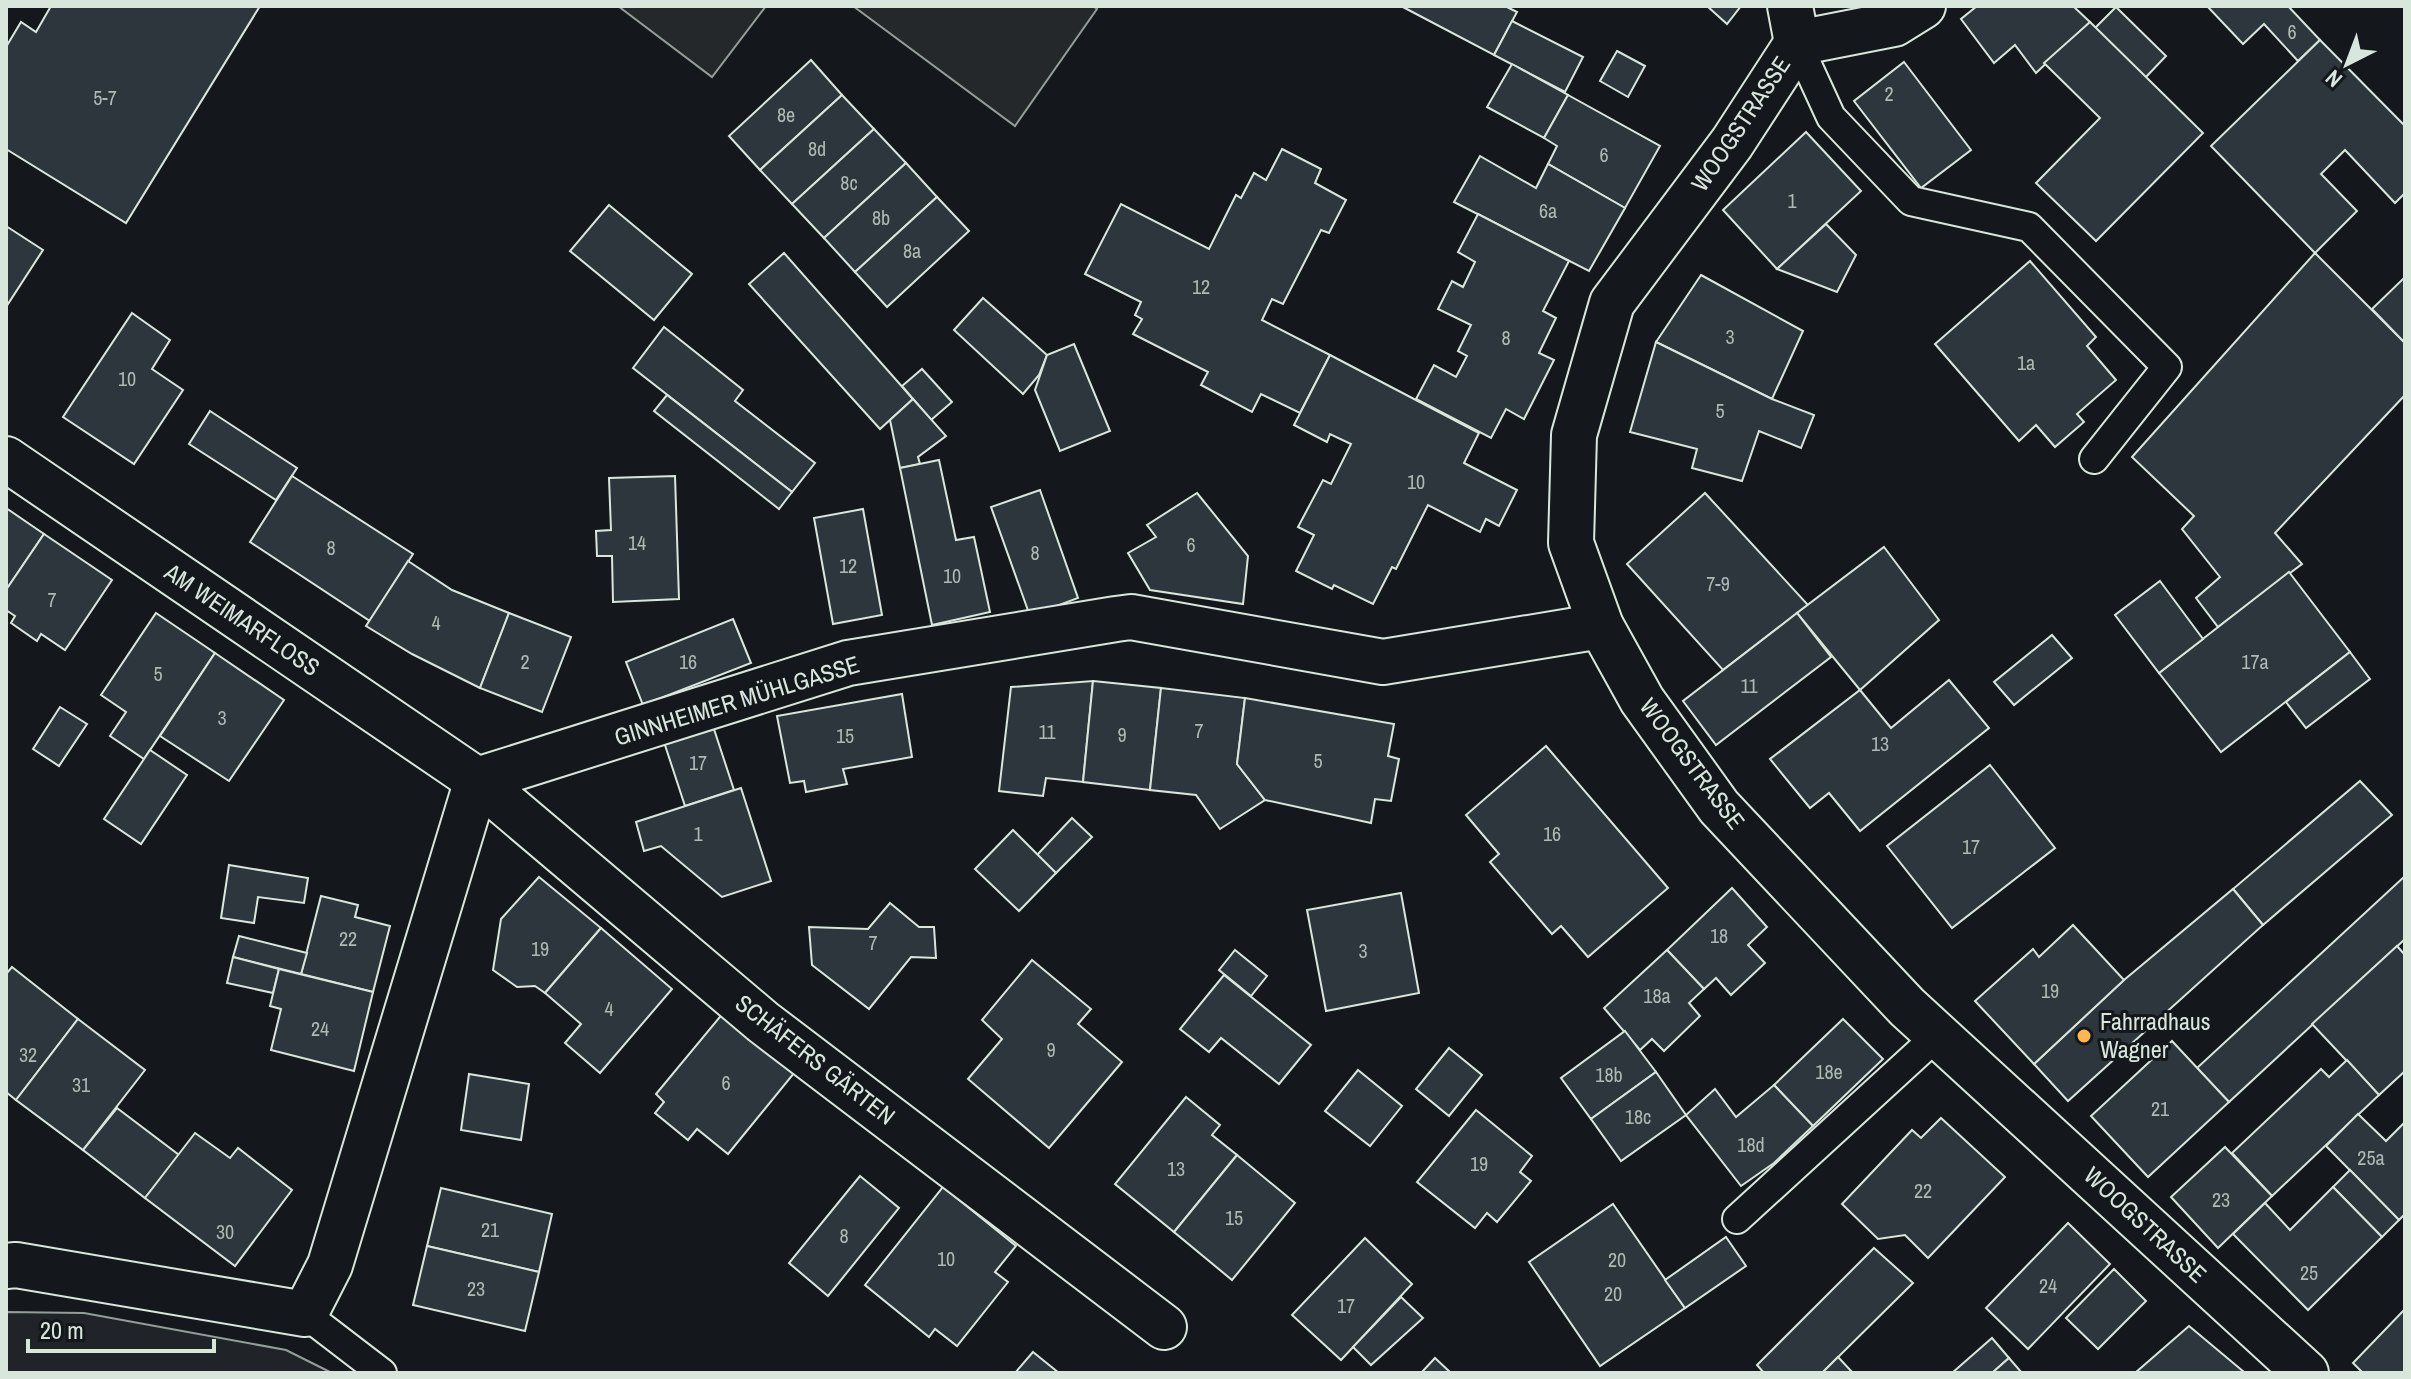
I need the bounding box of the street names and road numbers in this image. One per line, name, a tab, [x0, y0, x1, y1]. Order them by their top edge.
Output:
street label: WOOGSTRASSE	[1683, 50, 1797, 197]
street label: AM WEIMARFLOSS	[158, 555, 326, 683]
street label: GINNHEIMER MÜHLGASSE	[610, 647, 863, 753]
street label: WOOGSTRASSE	[1633, 691, 1753, 835]
street label: SCHÄFERS GÄRTEN	[729, 987, 902, 1132]
street label: WOOGSTRASSE	[2078, 1159, 2214, 1289]

